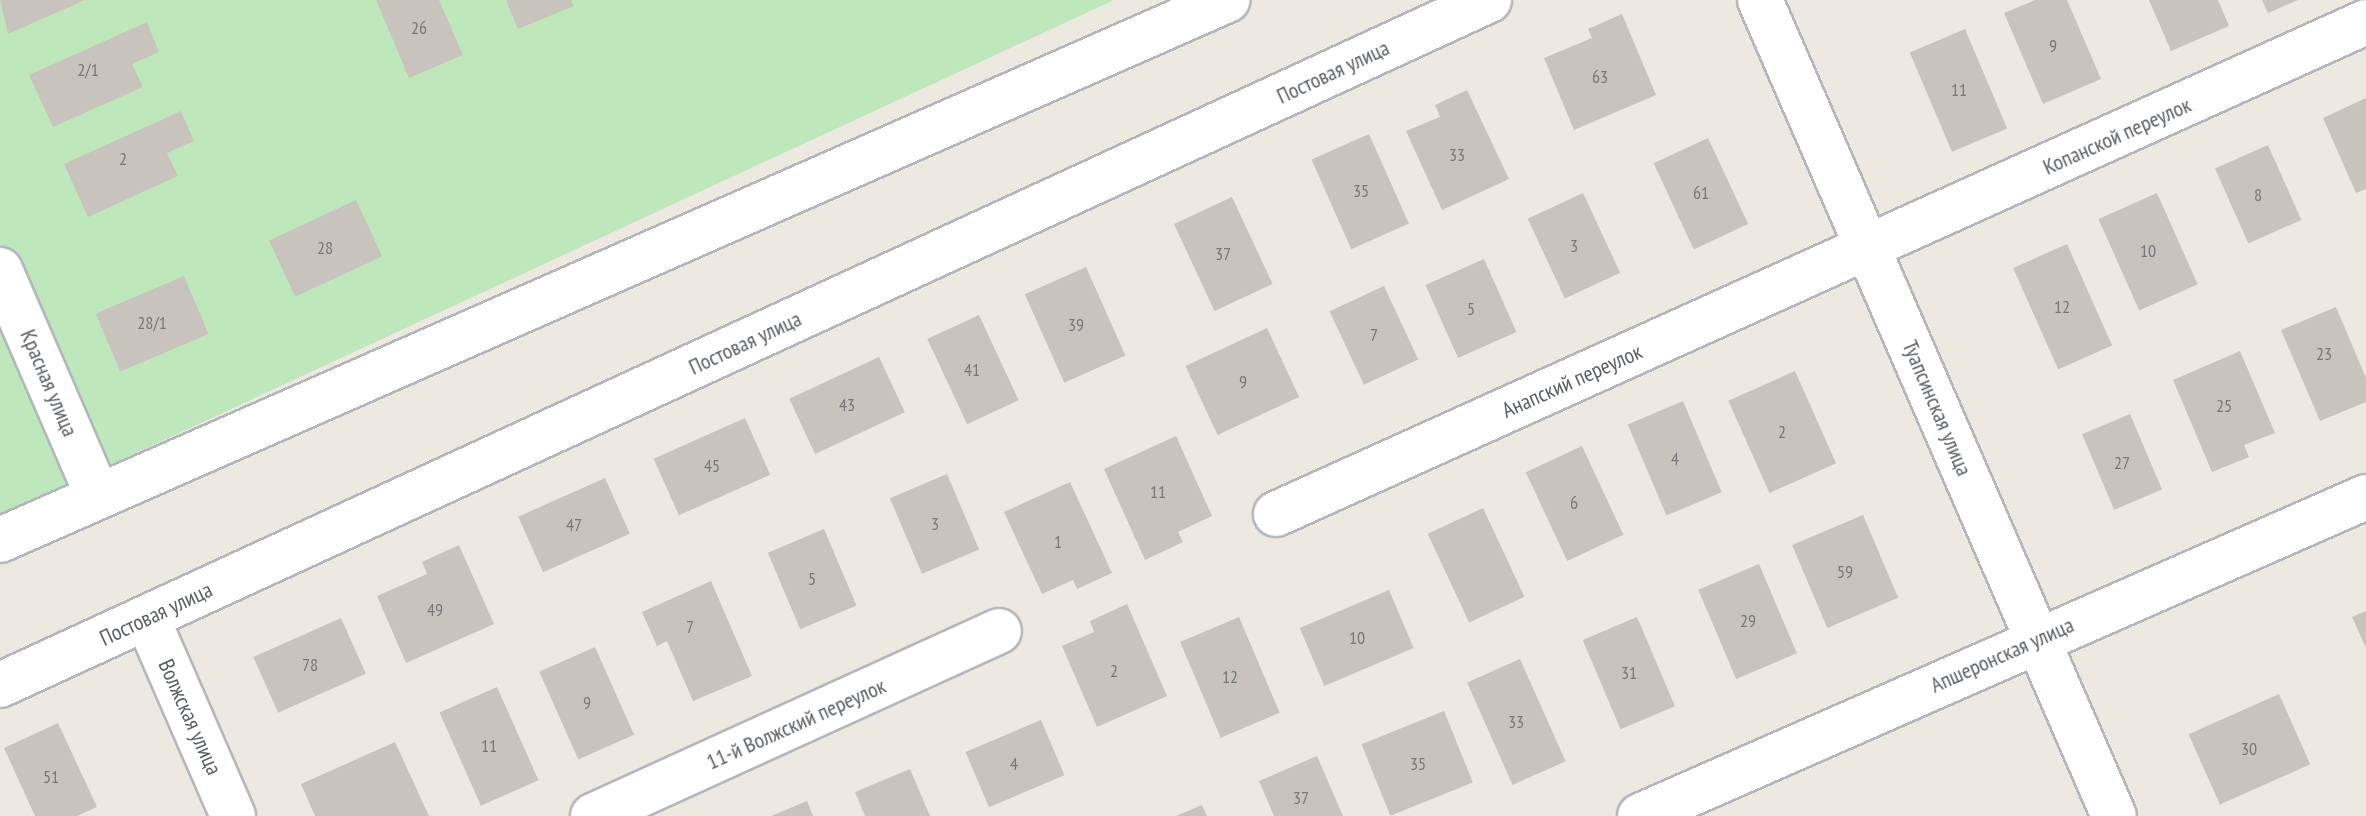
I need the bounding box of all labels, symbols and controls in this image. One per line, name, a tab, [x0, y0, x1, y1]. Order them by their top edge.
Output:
house number: 26	[411, 17, 427, 39]
street label: Постовая улица	[1273, 34, 1393, 110]
house number: 9	[2049, 35, 2057, 57]
house number: 2/1	[77, 59, 99, 81]
house number: 63	[1592, 66, 1608, 88]
house number: 11	[1951, 79, 1967, 101]
street label: Копанской переулок	[2039, 92, 2195, 180]
house number: 33	[1449, 144, 1465, 166]
house number: 2	[119, 148, 127, 170]
house number: 35	[1353, 180, 1369, 202]
house number: 61	[1693, 182, 1709, 204]
house number: 8	[2254, 184, 2262, 206]
house number: 3	[1570, 235, 1578, 257]
house number: 28	[317, 237, 333, 259]
house number: 10	[2140, 240, 2156, 262]
house number: 37	[1215, 243, 1231, 265]
house number: 12	[2054, 296, 2070, 318]
house number: 5	[1467, 298, 1475, 320]
street label: Постовая улица	[685, 305, 805, 381]
house number: 28/1	[137, 312, 167, 334]
house number: 39	[1068, 314, 1084, 336]
house number: 7	[1370, 324, 1378, 346]
street label: Красная улица	[15, 326, 83, 440]
street label: Туапсинская улица	[1897, 336, 1977, 480]
street label: Анапский переулок	[1498, 338, 1646, 424]
house number: 23	[2316, 343, 2332, 365]
house number: 41	[964, 359, 980, 381]
house number: 9	[1239, 371, 1247, 393]
house number: 43	[839, 394, 855, 416]
house number: 25	[2216, 395, 2232, 417]
house number: 2	[1778, 421, 1786, 443]
house number: 4	[1671, 448, 1679, 470]
house number: 27	[2114, 452, 2130, 474]
house number: 45	[704, 455, 720, 477]
house number: 11	[1150, 481, 1166, 503]
house number: 6	[1570, 492, 1578, 514]
house number: 3	[931, 513, 939, 535]
house number: 47	[566, 514, 582, 536]
house number: 1	[1054, 531, 1062, 553]
house number: 59	[1837, 561, 1853, 583]
house number: 5	[808, 568, 816, 590]
street label: Постовая улица	[96, 576, 216, 652]
house number: 49	[427, 599, 443, 621]
house number: 29	[1740, 610, 1756, 632]
street label: Апшеронская улица	[1926, 612, 2078, 698]
house number: 7	[686, 616, 694, 638]
house number: 10	[1349, 627, 1365, 649]
house number: 78	[302, 654, 318, 676]
street label: Волжская улица	[153, 655, 227, 779]
house number: 2	[1110, 660, 1118, 682]
house number: 31	[1621, 662, 1637, 684]
house number: 12	[1222, 666, 1238, 688]
street label: 11-й Волжский переулок	[702, 673, 890, 775]
house number: 9	[583, 692, 591, 714]
house number: 33	[1508, 711, 1524, 733]
house number: 11	[481, 735, 497, 757]
house number: 30	[2241, 738, 2257, 760]
house number: 4	[1010, 753, 1018, 775]
house number: 35	[1410, 753, 1426, 775]
house number: 51	[43, 766, 59, 788]
house number: 37	[1293, 787, 1309, 809]

